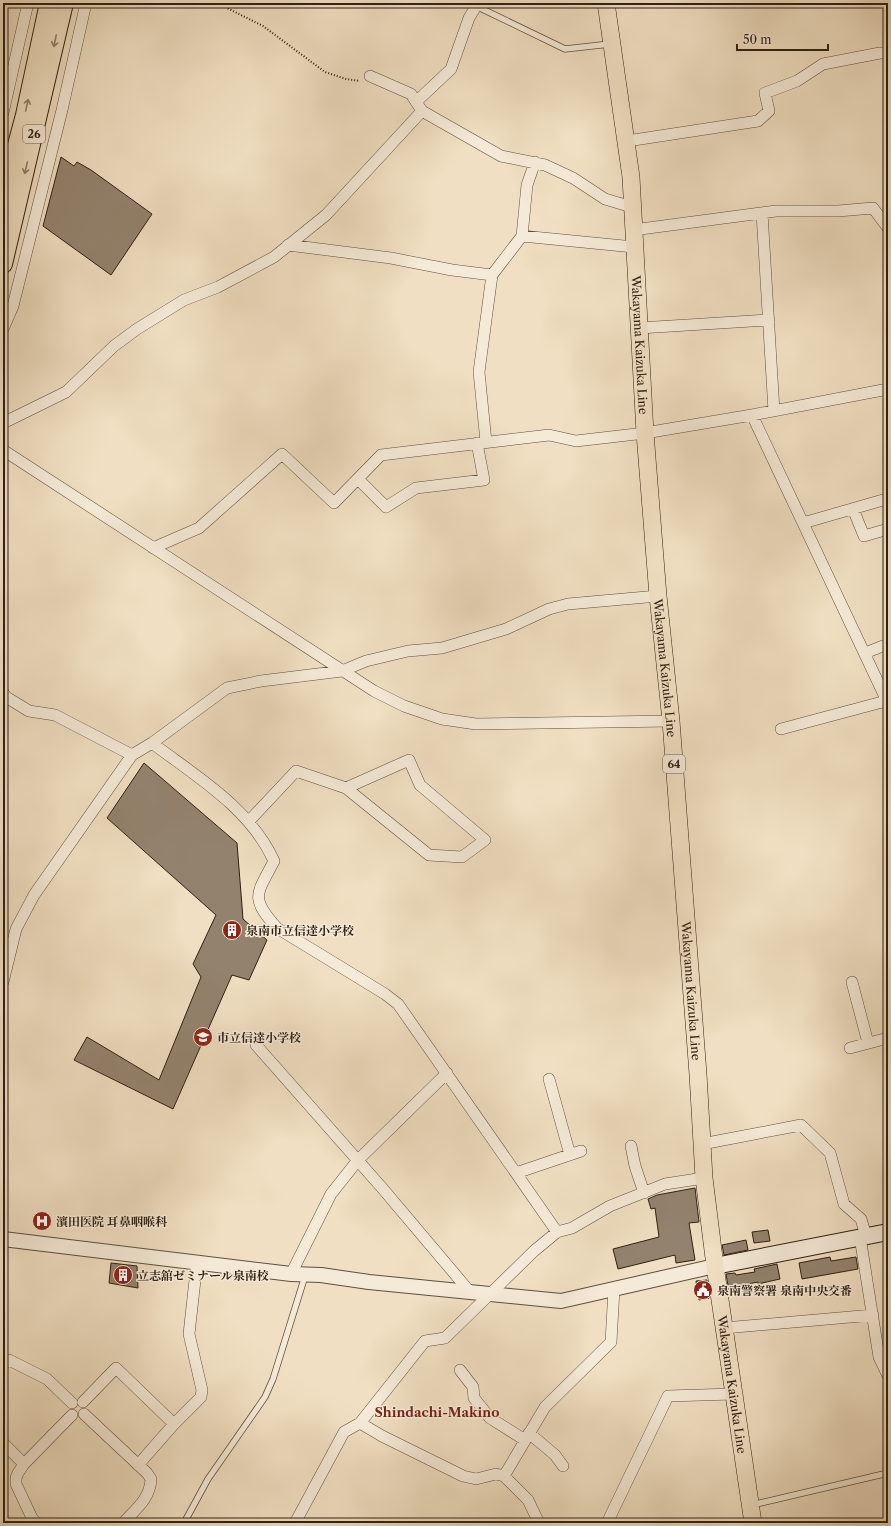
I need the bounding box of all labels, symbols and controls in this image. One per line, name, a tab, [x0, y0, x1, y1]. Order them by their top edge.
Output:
scale bar	[737, 26, 828, 52]
text: 50 m	[743, 32, 772, 47]
one-way arrow	[51, 34, 59, 47]
one-way arrow	[23, 99, 31, 112]
road number: 26	[23, 125, 45, 143]
one-way arrow	[22, 161, 29, 174]
street label: Wakayama Kaizuka Line	[629, 274, 651, 415]
street label: Wakayama Kaizuka Line	[651, 597, 680, 738]
road number: 64	[663, 755, 685, 773]
building icon: 泉南市立信達小学校	[221, 919, 243, 941]
street label: Wakayama Kaizuka Line	[679, 920, 704, 1061]
place label: 泉南市立信達小学校	[246, 923, 354, 938]
school or university icon: 市立信達小学校	[192, 1026, 214, 1048]
place label: 市立信達小学校	[217, 1030, 301, 1045]
hospital icon: 濱田医院 耳鼻咽喉科	[31, 1210, 53, 1232]
place label: 濱田医院 耳鼻咽喉科	[56, 1214, 168, 1229]
building icon: 立志舘ゼミナール泉南校	[112, 1264, 134, 1286]
place label: 立志舘ゼミナール泉南校	[137, 1268, 269, 1283]
public building icon: 泉南警察署 泉南中央交番	[692, 1279, 714, 1301]
place label: 泉南警察署 泉南中央交番	[717, 1283, 852, 1298]
street label: Wakayama Kaizuka Line	[715, 1313, 750, 1455]
district label: Shindachi-Makino	[375, 1404, 499, 1420]

